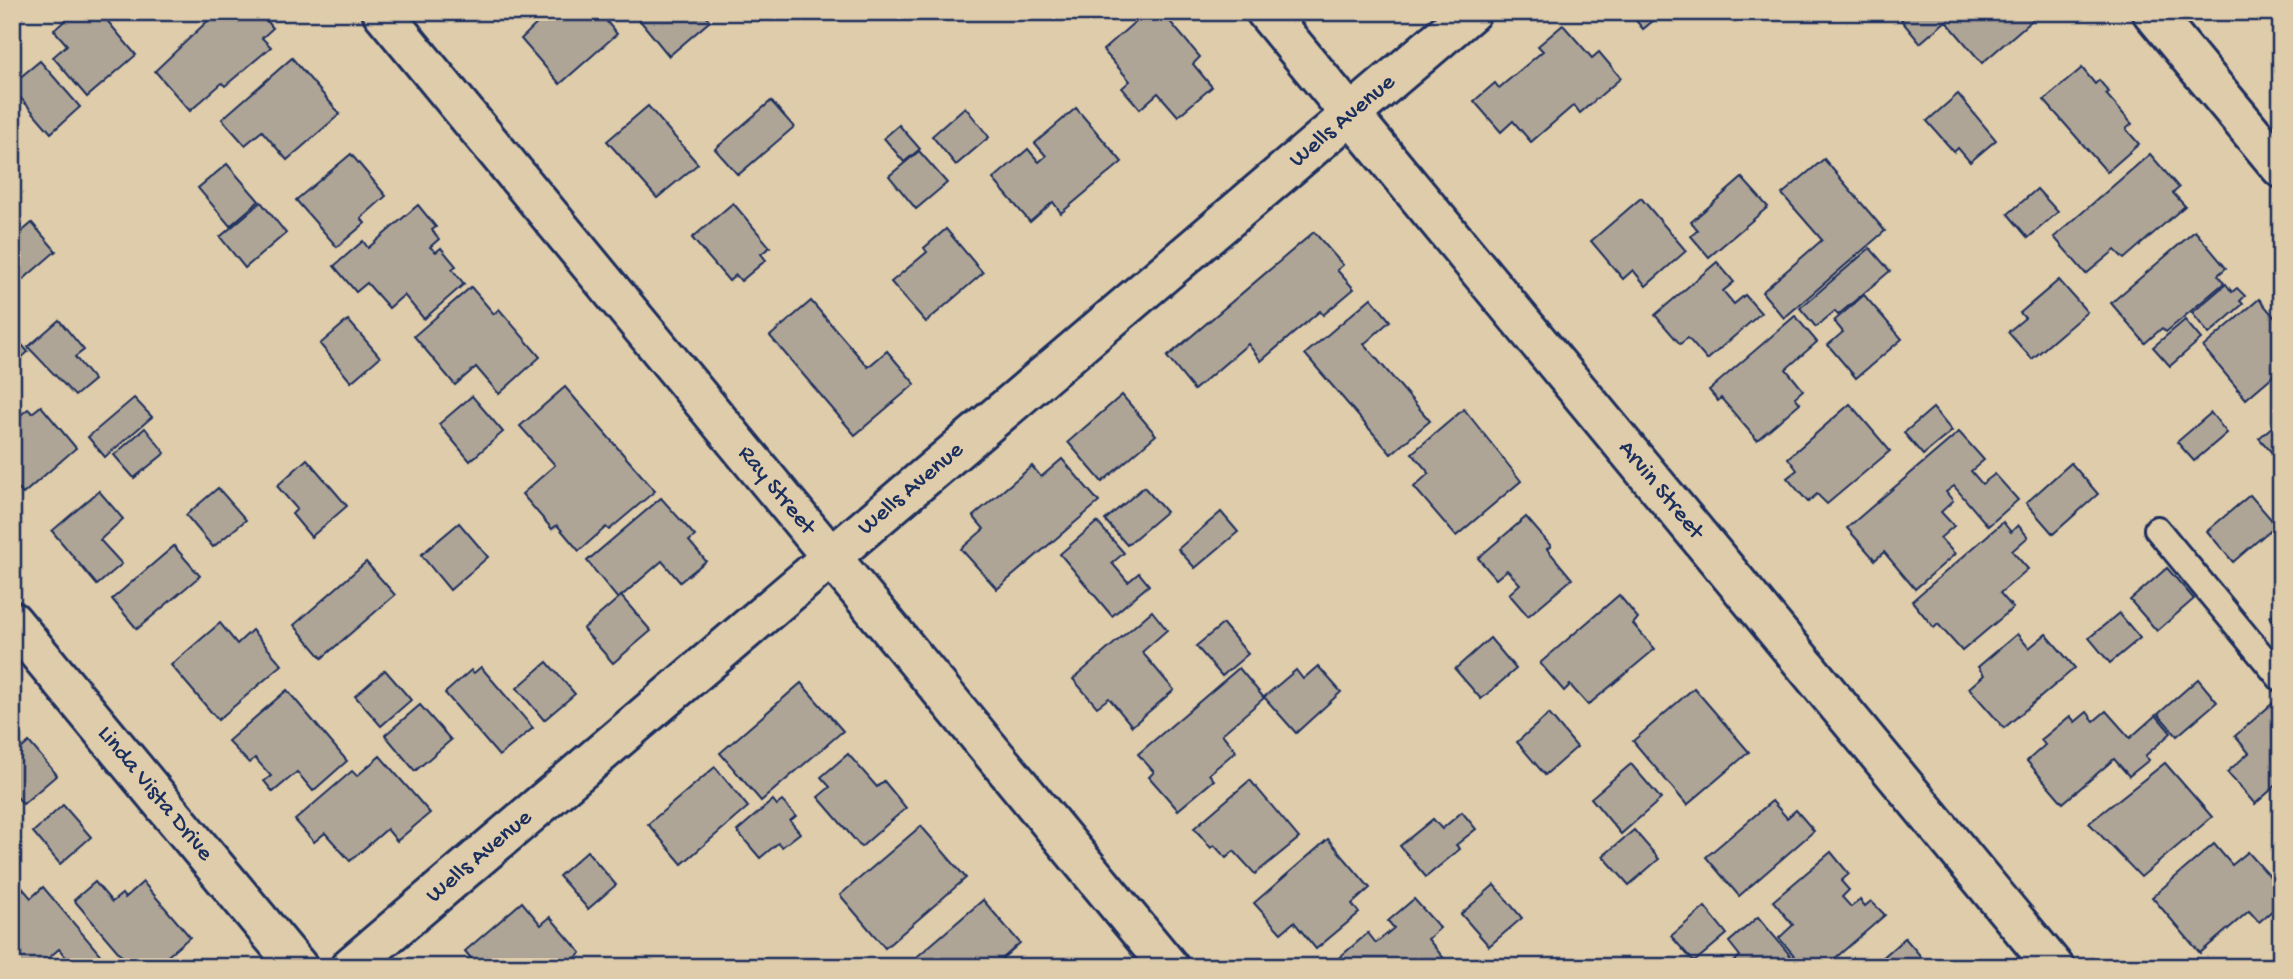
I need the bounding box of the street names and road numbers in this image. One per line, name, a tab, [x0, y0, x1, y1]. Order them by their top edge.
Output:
street label: Wells Avenue	[1284, 68, 1402, 175]
street label: Wells Avenue	[852, 435, 970, 542]
street label: Arvin Street	[1611, 435, 1711, 547]
street label: Ray Street	[731, 440, 823, 543]
street label: Linda Vista Drive	[90, 720, 219, 868]
street label: Wells Avenue	[420, 803, 539, 910]

